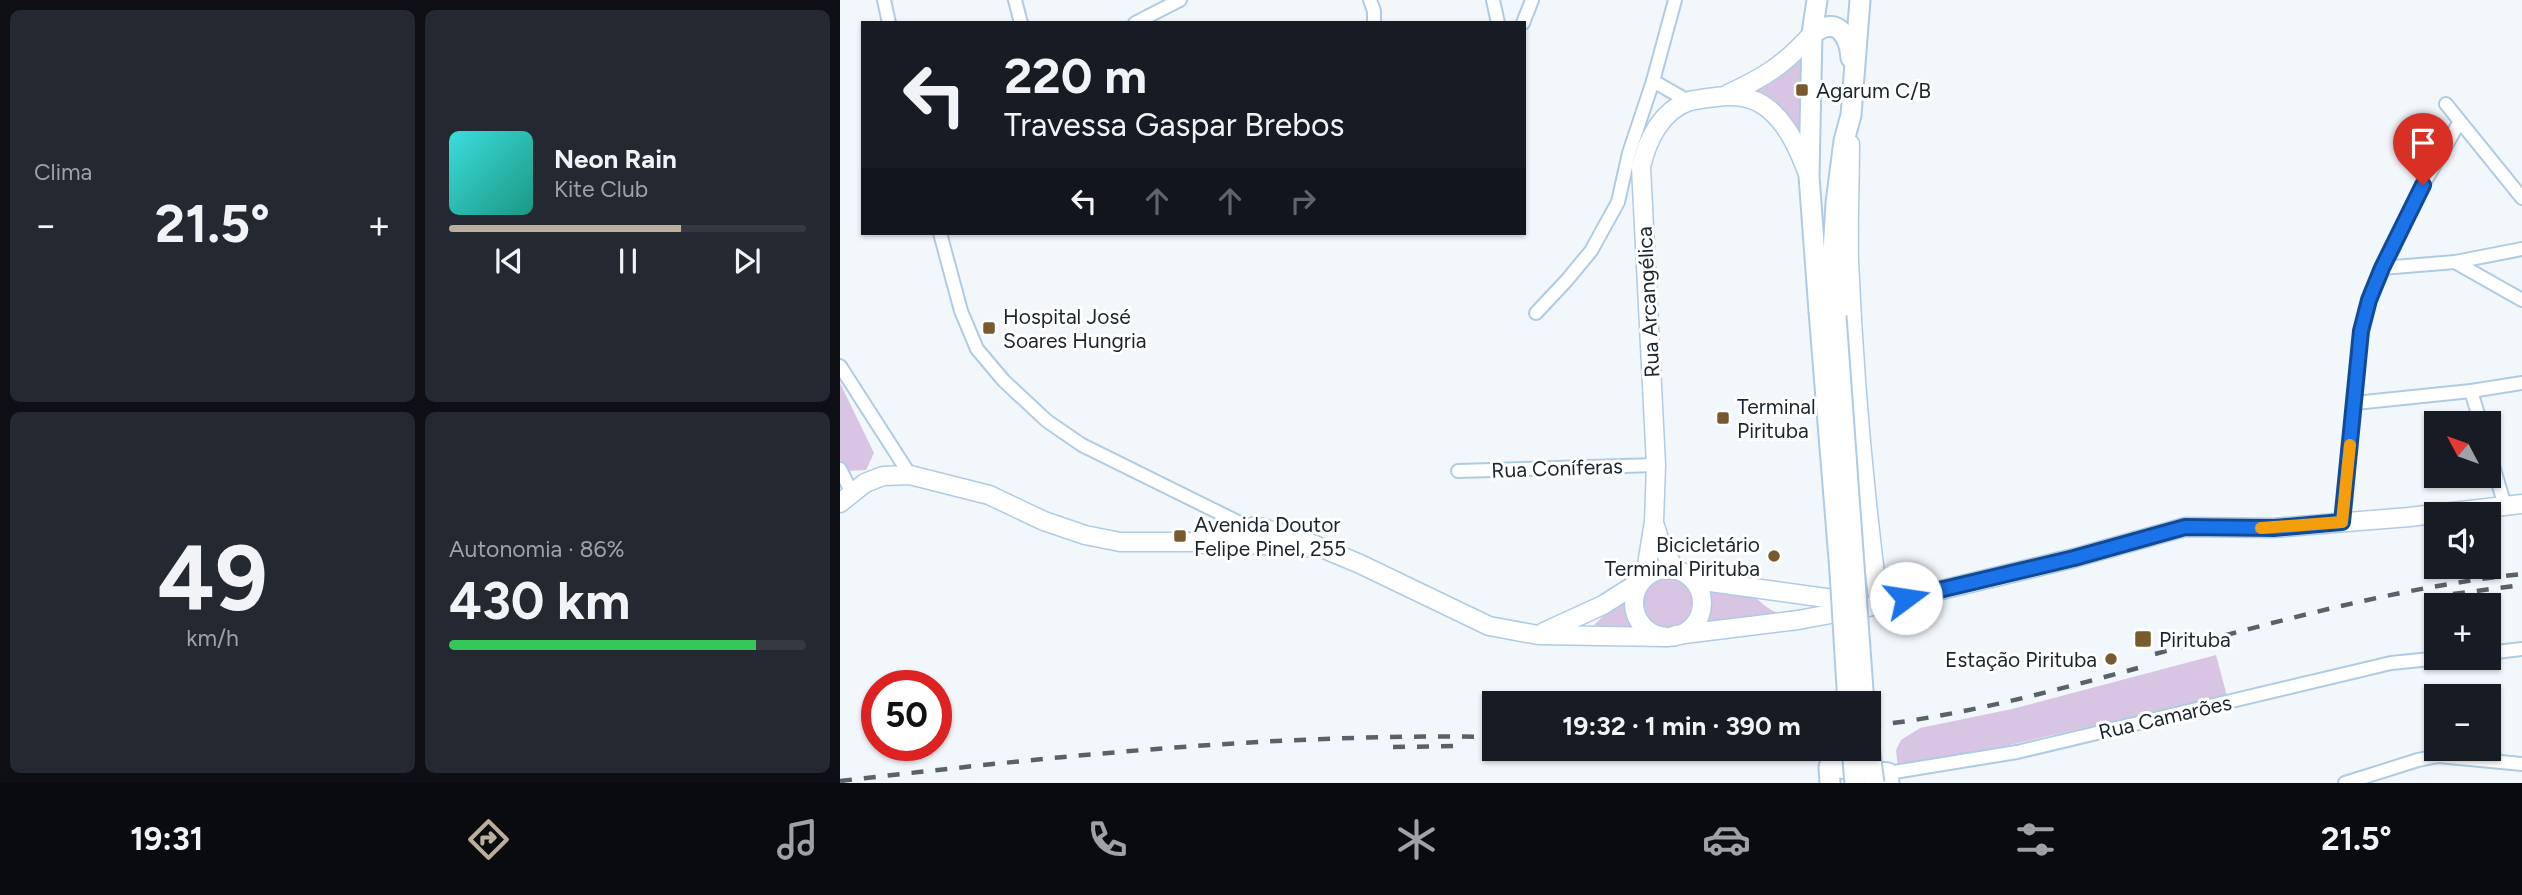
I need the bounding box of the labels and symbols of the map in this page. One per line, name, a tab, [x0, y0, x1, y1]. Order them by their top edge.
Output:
place label: Agarum C/B	[1816, 78, 1931, 103]
marker: Agarum C/B	[1794, 82, 1810, 98]
pin	[2393, 113, 2453, 185]
street label: Rua Arcangélica	[1632, 226, 1664, 378]
place label: Hospital José Soares Hungria	[1003, 304, 1147, 353]
marker: Hospital José Soares Hungria	[981, 320, 997, 336]
place label: Terminal Pirituba	[1737, 394, 1816, 443]
marker: Terminal Pirituba	[1715, 410, 1731, 426]
north arrow	[2424, 411, 2501, 488]
street label: Rua Coníferas	[1491, 453, 1623, 483]
place label: Avenida Doutor Felipe Pinel, 255	[1194, 512, 1346, 561]
marker: Avenida Doutor Felipe Pinel, 255	[1172, 528, 1188, 544]
place label: Bicicletário Terminal Pirituba	[1604, 532, 1760, 581]
marker: Bicicletário Terminal Pirituba	[1766, 548, 1782, 564]
position arrow	[1869, 561, 1943, 635]
place label: Pirituba	[2159, 627, 2231, 652]
marker: Pirituba	[2133, 629, 2153, 649]
place label: Estação Pirituba	[1945, 647, 2097, 672]
marker: Estação Pirituba	[2103, 651, 2119, 667]
speed limit sign: 50	[861, 670, 952, 761]
street label: Rua Camarões	[2096, 690, 2234, 744]

